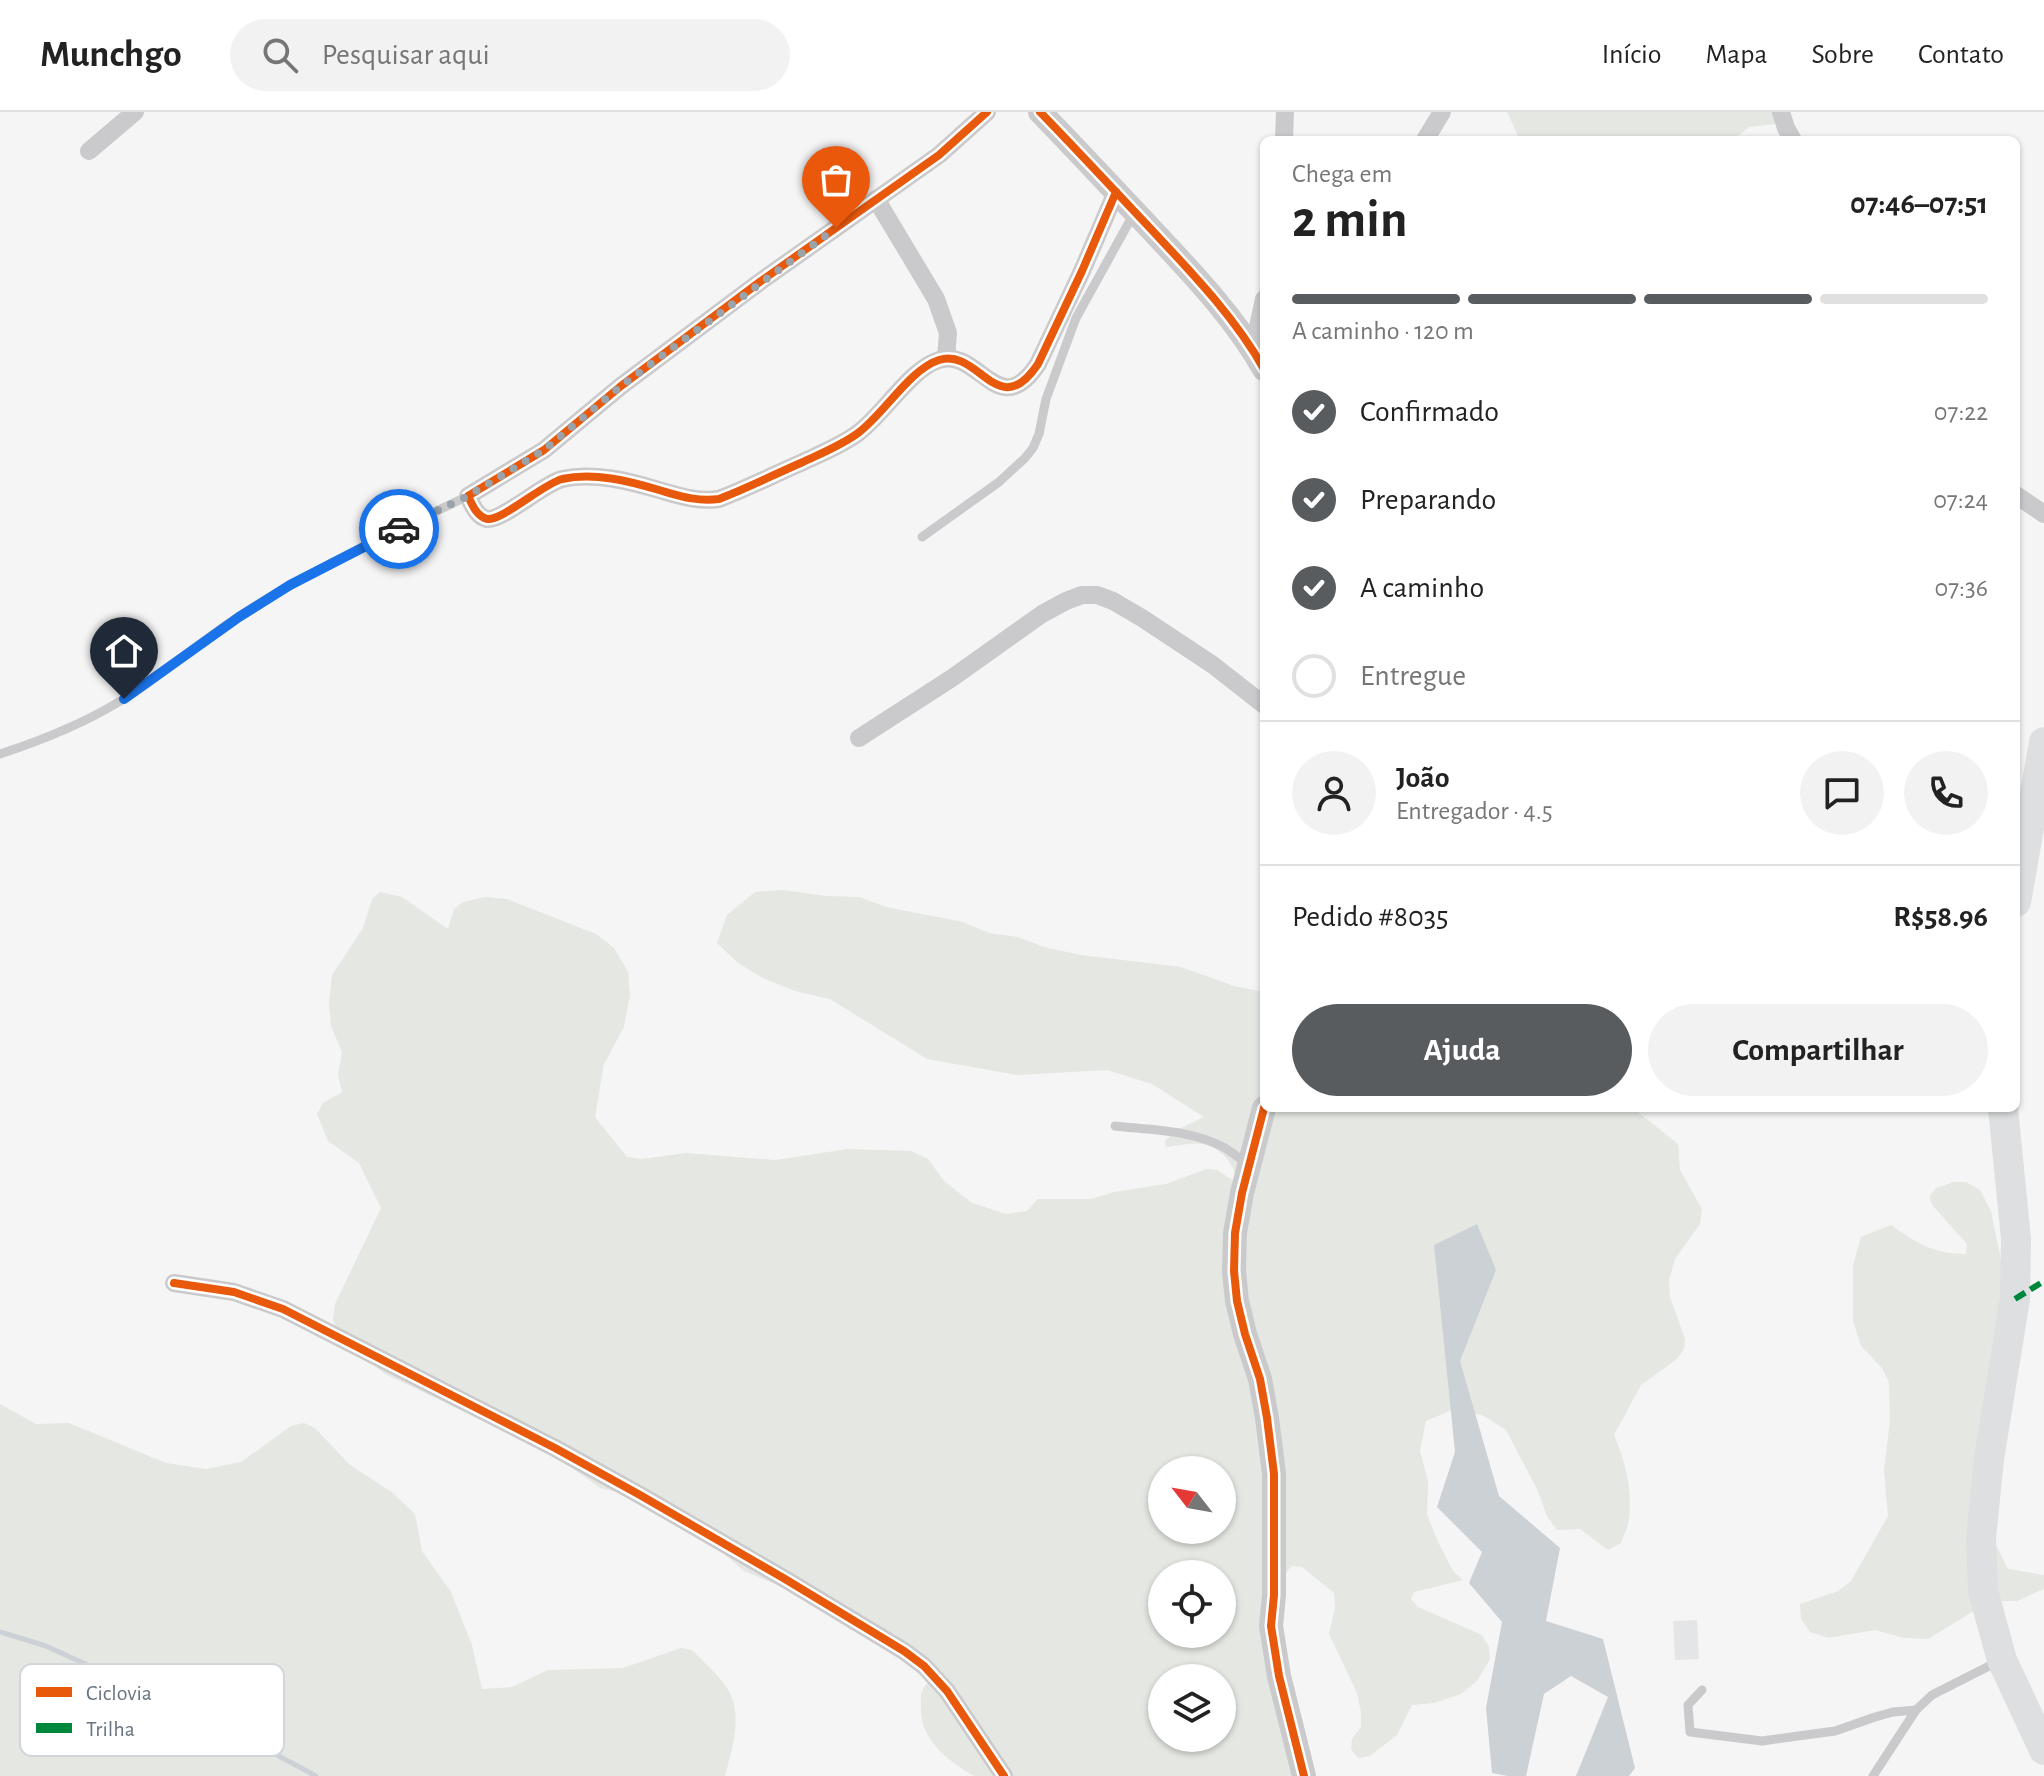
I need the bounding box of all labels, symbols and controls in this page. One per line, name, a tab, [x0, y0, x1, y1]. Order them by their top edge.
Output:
search box	[230, 19, 790, 91]
icon: search	[258, 33, 302, 77]
text: Munchgo	[40, 36, 182, 74]
text: Pesquisar aqui	[322, 40, 490, 70]
text: Início	[1602, 41, 1662, 69]
text: Mapa	[1706, 41, 1767, 69]
text: Sobre	[1811, 41, 1874, 69]
text: Contato	[1918, 41, 2004, 69]
pin	[802, 146, 870, 228]
icon: bag	[814, 158, 858, 202]
text: Chega em	[1292, 161, 1392, 187]
text: 07:46–07:51	[1850, 189, 1988, 219]
text: 2 min	[1292, 194, 1407, 246]
text: A caminho · 120 m	[1292, 318, 1474, 344]
icon: check	[1292, 390, 1336, 434]
text: Confirmado	[1360, 397, 1499, 427]
text: 07:22	[1934, 399, 1988, 425]
icon: check	[1292, 478, 1336, 522]
text: Preparando	[1360, 485, 1496, 515]
text: 07:24	[1933, 487, 1988, 513]
courier	[359, 489, 439, 569]
icon: car	[377, 507, 421, 551]
icon: check	[1292, 566, 1336, 610]
text: A caminho	[1360, 573, 1484, 603]
text: 07:36	[1935, 575, 1988, 601]
pin	[90, 617, 158, 699]
icon: home	[102, 629, 146, 673]
text: Entregue	[1360, 661, 1466, 691]
button: person	[1292, 751, 1376, 835]
button: chat	[1800, 751, 1884, 835]
button: phone	[1904, 751, 1988, 835]
text: João	[1396, 763, 1450, 793]
text: Entregador · 4.5	[1396, 798, 1553, 824]
text: Pedido #8035	[1292, 902, 1449, 932]
text: R$58.96	[1893, 902, 1988, 932]
button: Ajuda	[1292, 1004, 1632, 1096]
button: Compartilhar	[1648, 1004, 1988, 1096]
north arrow	[1148, 1456, 1236, 1544]
map controls	[1148, 1456, 1236, 1752]
button: locate	[1148, 1560, 1236, 1648]
legend	[20, 1664, 284, 1756]
button: layers	[1148, 1664, 1236, 1752]
text: Ciclovia	[86, 1682, 152, 1704]
text: Trilha	[86, 1718, 135, 1740]

